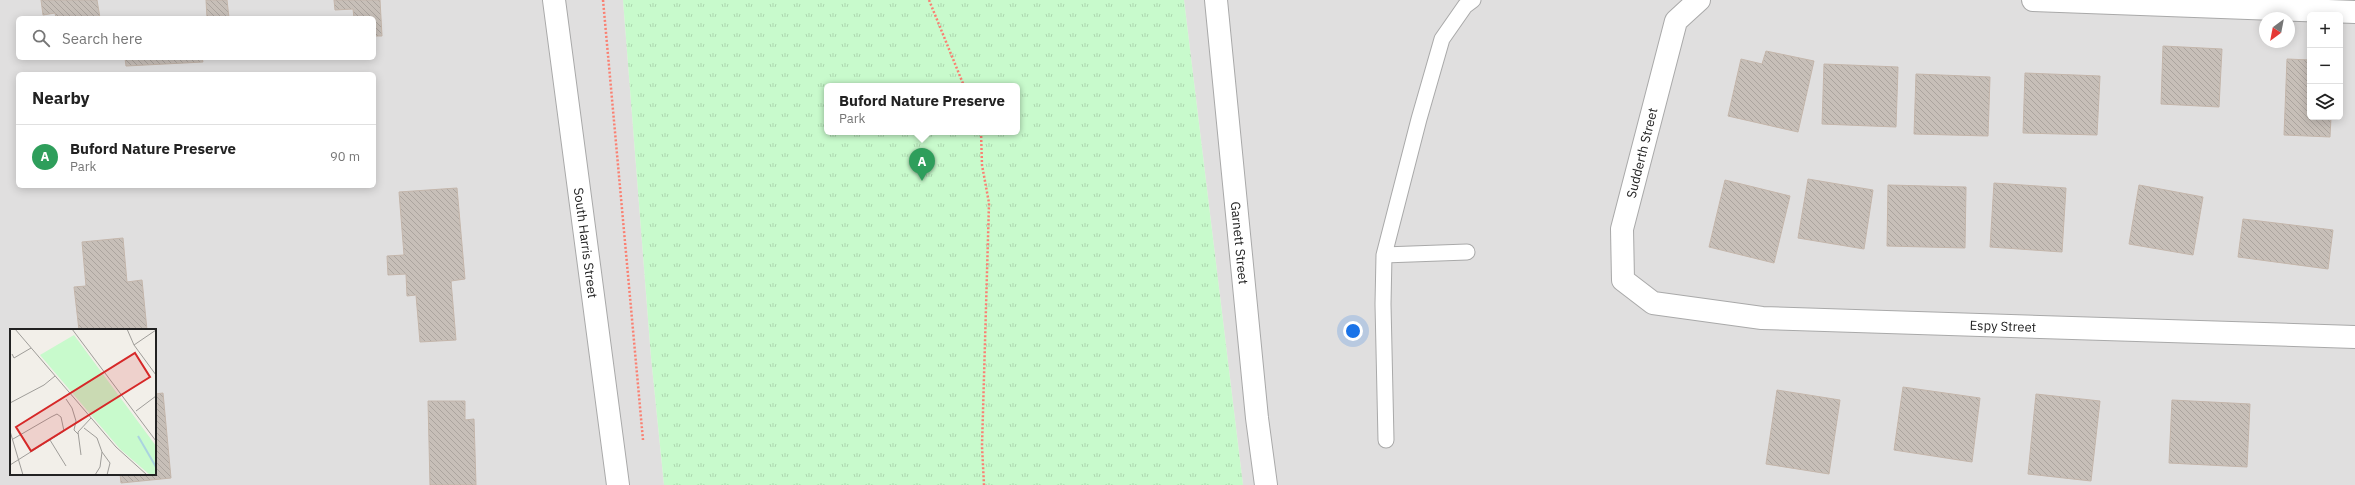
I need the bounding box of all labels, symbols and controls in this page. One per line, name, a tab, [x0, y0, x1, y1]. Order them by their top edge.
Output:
north arrow	[2259, 12, 2295, 48]
map controls	[2307, 12, 2343, 120]
button: +	[2307, 12, 2343, 48]
search box	[16, 16, 376, 60]
icon: search	[30, 27, 52, 49]
text: Search here	[62, 29, 142, 48]
button: −	[2307, 48, 2343, 84]
popup	[824, 83, 1020, 135]
button: layers	[2307, 84, 2343, 120]
text: Nearby	[32, 87, 90, 109]
text: Buford Nature Preserve	[839, 91, 1005, 110]
street label: Sudderth Street	[1623, 106, 1661, 200]
text: Park	[839, 110, 865, 127]
text: Buford Nature Preserve	[70, 139, 236, 158]
text: A	[41, 148, 49, 165]
text: 90 m	[330, 148, 360, 165]
pin: A	[909, 148, 935, 181]
text: Park	[70, 158, 96, 175]
street label: South Harris Street	[570, 187, 602, 299]
street label: Garnett Street	[1227, 201, 1252, 285]
street label: Espy Street	[1969, 316, 2037, 335]
your location	[1343, 321, 1363, 341]
inset map	[10, 329, 156, 475]

